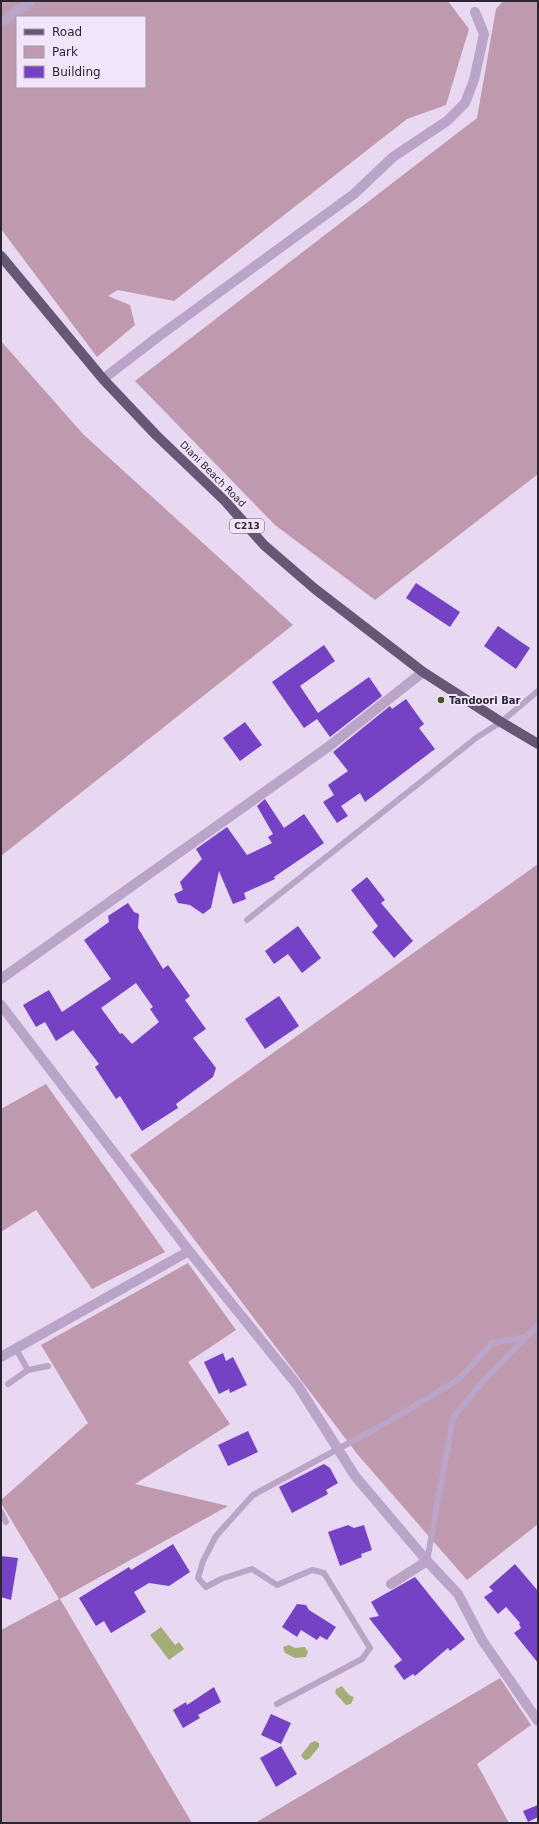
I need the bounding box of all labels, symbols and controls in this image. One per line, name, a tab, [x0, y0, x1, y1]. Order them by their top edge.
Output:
legend	[16, 16, 146, 88]
text: Road	[52, 25, 82, 39]
text: Park	[52, 45, 78, 59]
text: Building	[52, 65, 101, 79]
street label: Diani Beach Road	[178, 439, 248, 509]
road number: C213	[230, 519, 264, 533]
marker: Tandoori Bar	[436, 695, 446, 705]
place label: Tandoori Bar	[449, 695, 521, 706]

